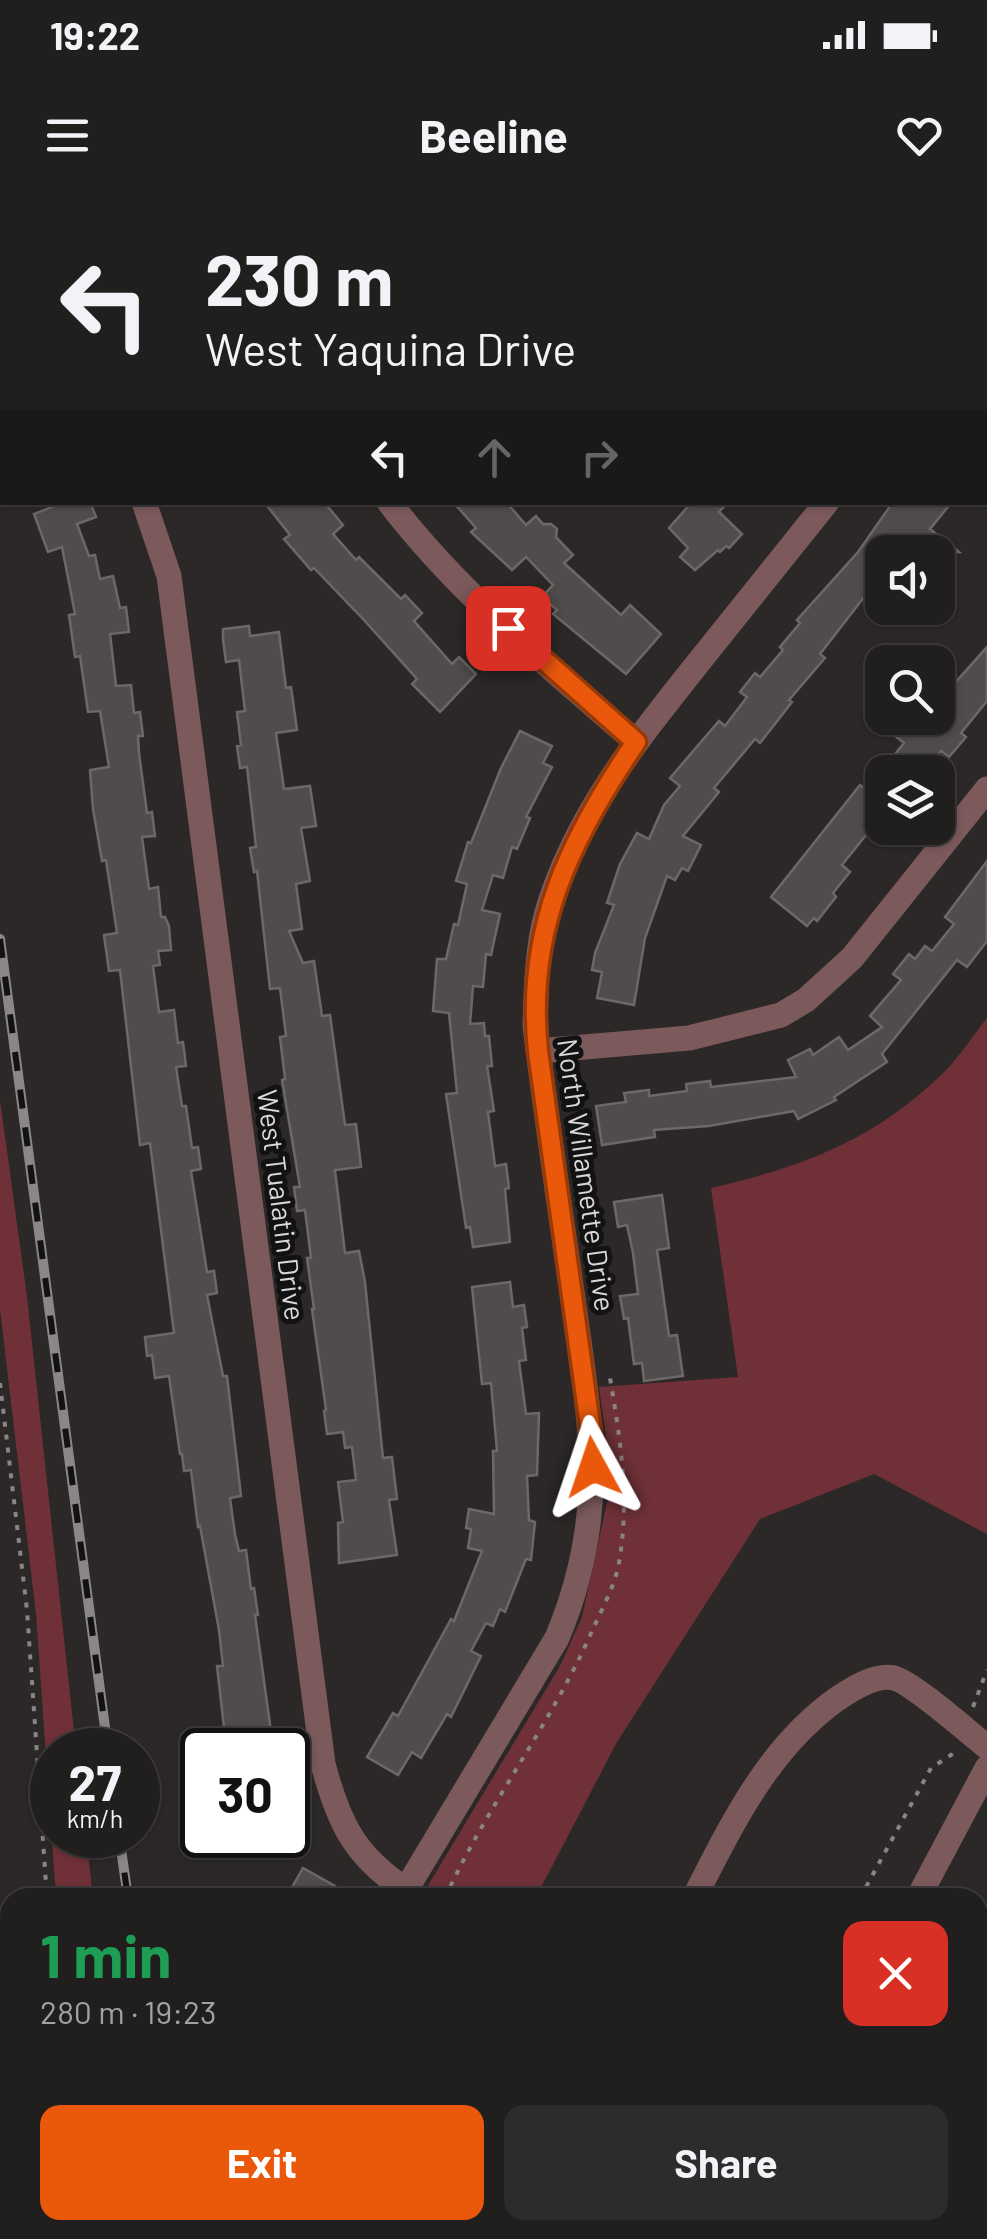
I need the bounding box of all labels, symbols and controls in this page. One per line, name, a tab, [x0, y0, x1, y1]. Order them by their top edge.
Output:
text: 19:22	[50, 12, 140, 58]
icon: menu	[40, 108, 95, 163]
text: Beeline	[419, 108, 568, 162]
icon: heart	[892, 108, 947, 163]
text: 230 m	[205, 236, 393, 320]
icon: left	[40, 240, 170, 370]
text: West Yaquina Drive	[205, 321, 576, 375]
icon: left	[362, 430, 417, 485]
icon: ahead	[467, 430, 522, 485]
icon: right	[572, 430, 627, 485]
map controls	[865, 535, 955, 845]
button: sound	[865, 535, 955, 625]
pin	[466, 586, 551, 671]
icon: arrive	[481, 601, 536, 656]
button: search	[865, 645, 955, 735]
button: layers	[865, 755, 955, 845]
street label: North Willamette Drive	[551, 1036, 623, 1313]
street label: West Tualatin Drive	[251, 1088, 313, 1322]
position arrow	[541, 1415, 645, 1519]
speed limit sign: 30	[180, 1728, 310, 1858]
text: 27	[69, 1751, 121, 1811]
text: km/h	[67, 1803, 123, 1833]
text: 1 min	[40, 1918, 171, 1990]
button: close	[843, 1921, 948, 2026]
text: 280 m · 19:23	[40, 1992, 216, 2030]
button: Exit	[40, 2105, 484, 2220]
button: Share	[504, 2105, 948, 2220]

